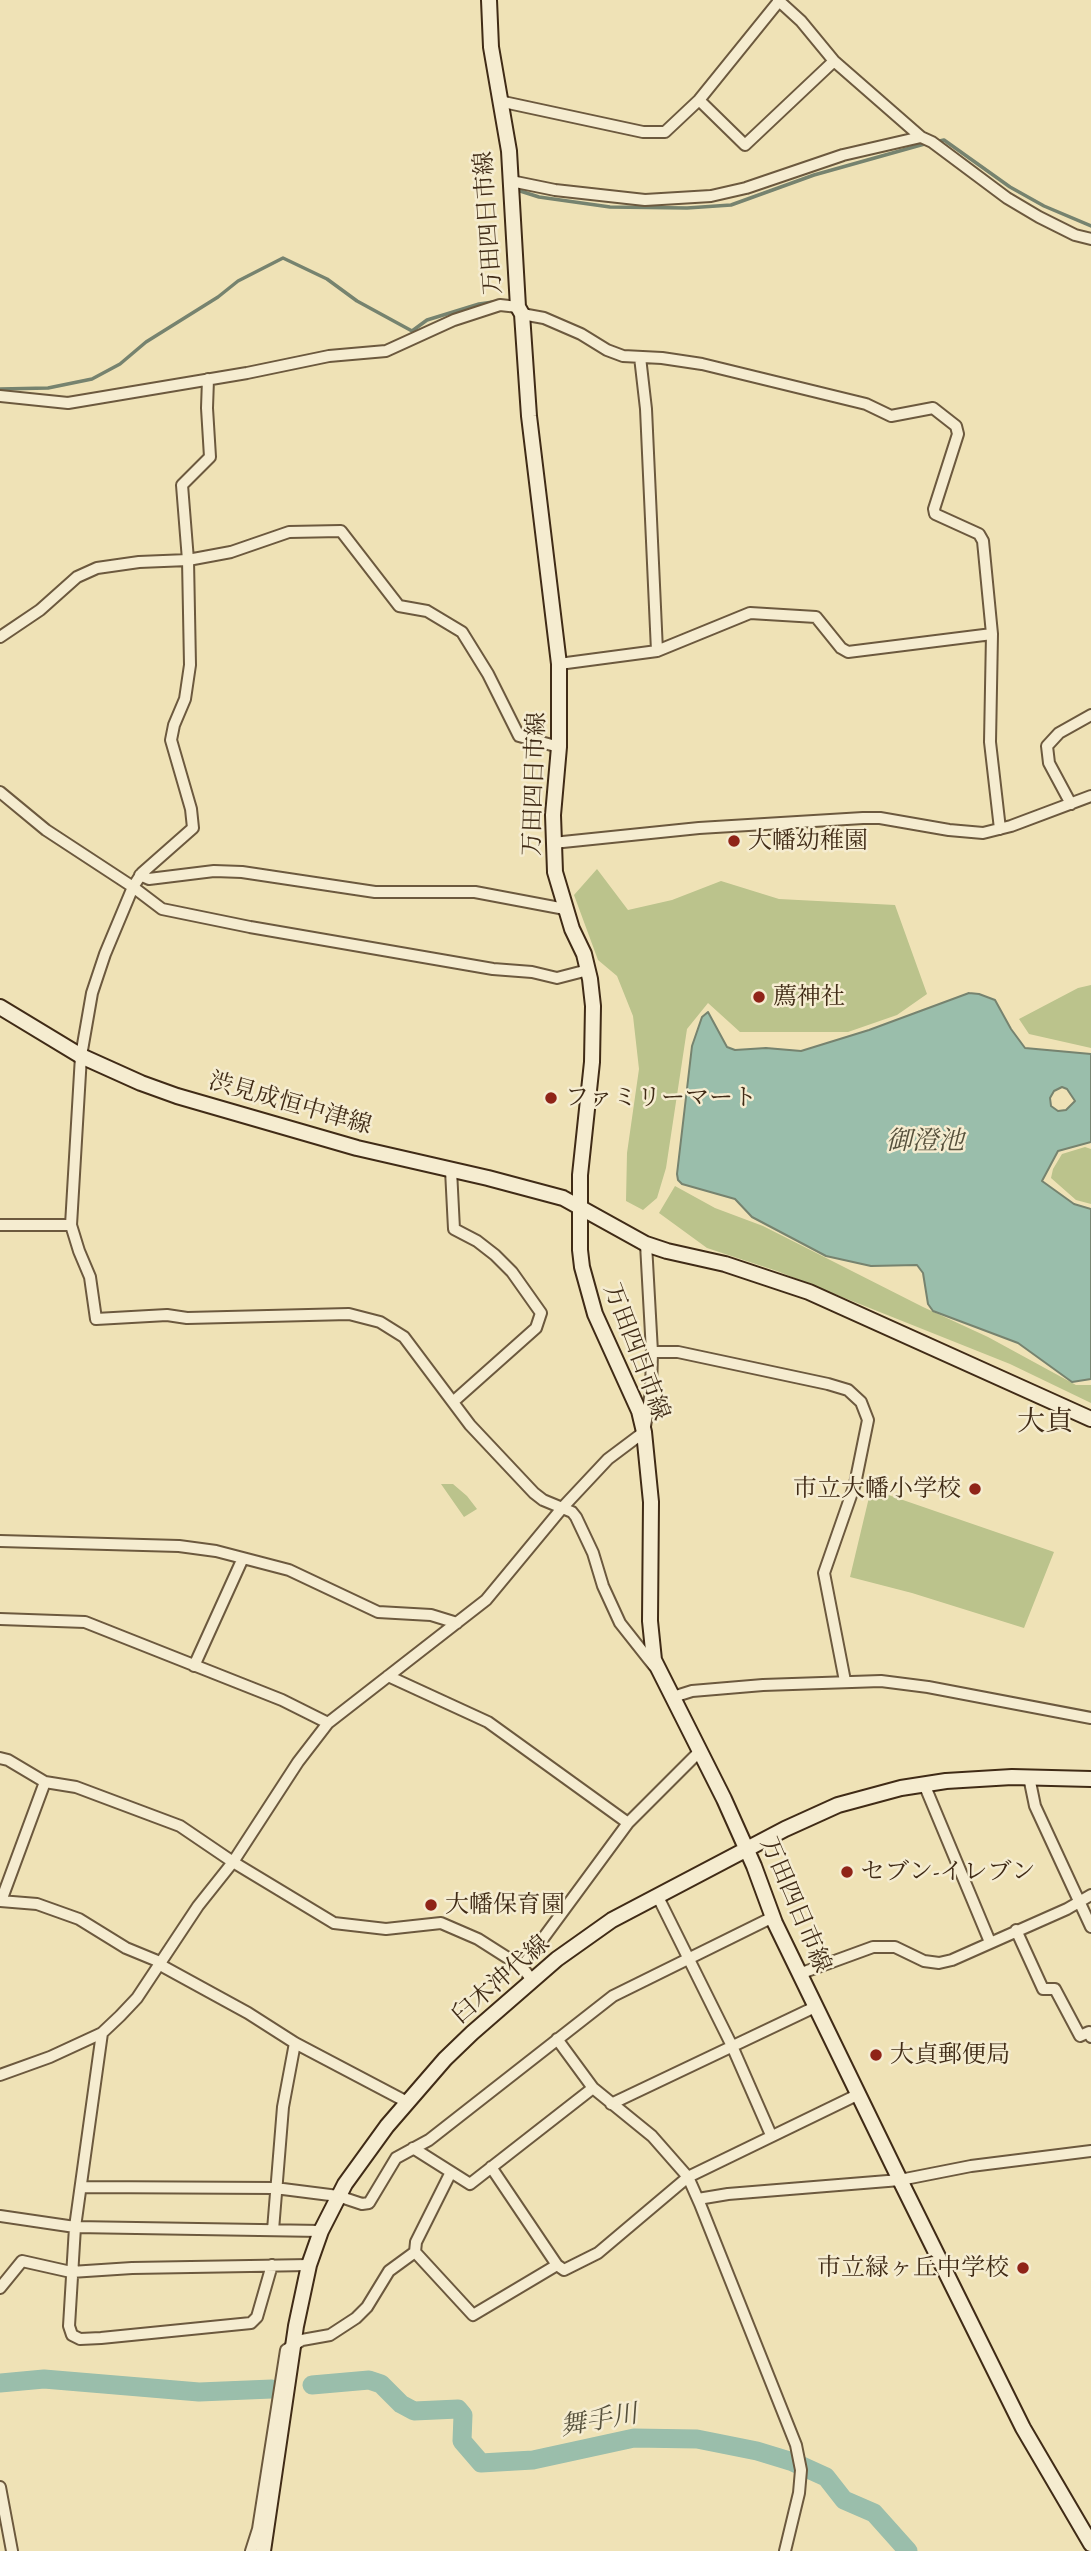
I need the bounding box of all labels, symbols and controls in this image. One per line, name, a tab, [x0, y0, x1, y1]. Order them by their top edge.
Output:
street label: 万田四日市線	[470, 150, 508, 296]
street label: 万田四日市線	[518, 712, 552, 856]
place label: 大幡幼稚園	[748, 827, 868, 855]
marker: 大幡幼稚園	[726, 833, 742, 849]
place label: 薦神社	[773, 983, 845, 1011]
marker: 薦神社	[751, 989, 767, 1005]
street label: 渋見成恒中津線	[205, 1067, 375, 1141]
place label: ファミリーマート	[565, 1084, 757, 1112]
marker: ファミリーマート	[543, 1090, 559, 1106]
water label: 御澄池	[886, 1126, 964, 1158]
street label: 万田四日市線	[597, 1280, 675, 1424]
district label: 大貞	[1017, 1405, 1073, 1439]
place label: 市立大幡小学校	[793, 1475, 961, 1503]
marker: 市立大幡小学校	[967, 1481, 983, 1497]
street label: 万田四日市線	[754, 1833, 836, 1977]
place label: セブン-イレブン	[861, 1858, 1036, 1886]
marker: セブン-イレブン	[839, 1864, 855, 1880]
place label: 大幡保育園	[445, 1891, 565, 1919]
marker: 大幡保育園	[423, 1897, 439, 1913]
street label: 臼木沖代線	[446, 1930, 556, 2030]
place label: 大貞郵便局	[890, 2041, 1010, 2069]
marker: 大貞郵便局	[868, 2047, 884, 2063]
place label: 市立緑ヶ丘中学校	[817, 2254, 1009, 2282]
marker: 市立緑ヶ丘中学校	[1015, 2260, 1031, 2276]
water label: 舞手川	[558, 2399, 640, 2443]

